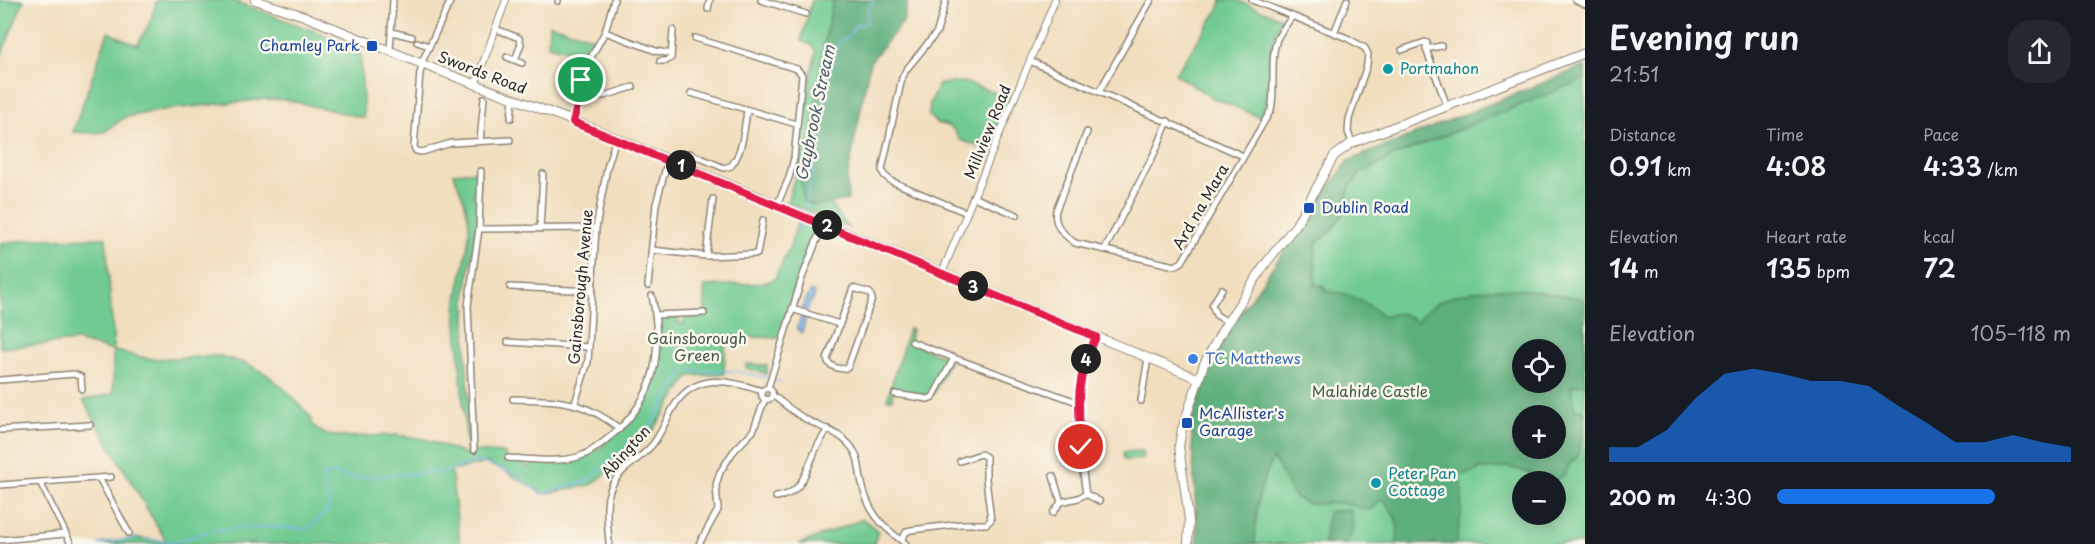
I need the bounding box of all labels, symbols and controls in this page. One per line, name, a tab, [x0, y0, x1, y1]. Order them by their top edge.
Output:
text: Evening run	[1609, 11, 1800, 61]
button: share	[2008, 20, 2071, 83]
place label: Chamley Park	[259, 33, 360, 56]
marker: Chamley Park	[365, 39, 379, 53]
water label: Gaybrook Stream	[788, 42, 840, 183]
street label: Swords Road	[435, 44, 530, 99]
pin	[555, 54, 606, 105]
place label: Portmahon	[1400, 56, 1479, 79]
text: 21:51	[1609, 59, 1659, 89]
marker: Portmahon	[1381, 62, 1395, 76]
icon: arrive	[564, 63, 597, 96]
street label: Millview Road	[957, 81, 1016, 182]
text: Distance	[1609, 122, 1676, 146]
text: Time	[1766, 122, 1804, 146]
text: Pace	[1923, 122, 1959, 146]
text: 0.91	[1609, 146, 1662, 185]
text: 4:08	[1766, 146, 1827, 185]
text: 4:33	[1923, 146, 1982, 185]
pin: 1	[666, 150, 696, 180]
text: 1	[677, 153, 685, 177]
text: km	[1662, 157, 1691, 181]
text: /km	[1982, 157, 2018, 181]
street label: Ard na Mara	[1166, 159, 1234, 254]
place label: Dublin Road	[1321, 195, 1409, 218]
marker: Dublin Road	[1302, 201, 1316, 215]
street label: Gainsborough Avenue	[561, 208, 598, 365]
pin: 2	[812, 210, 842, 240]
text: 2	[821, 213, 833, 237]
text: Elevation	[1609, 224, 1678, 248]
text: Heart rate	[1766, 224, 1847, 248]
text: kcal	[1923, 224, 1955, 248]
text: 14	[1609, 248, 1639, 287]
text: 135	[1766, 248, 1812, 287]
text: 72	[1923, 248, 1956, 287]
text: m	[1639, 259, 1659, 283]
text: bpm	[1812, 259, 1850, 283]
pin: 3	[958, 271, 988, 301]
text: 3	[968, 274, 978, 298]
text: Elevation	[1609, 318, 1695, 348]
text: 105–118 m	[1971, 318, 2071, 348]
park label: Gainsborough Green	[647, 326, 747, 366]
map controls	[1512, 339, 1566, 525]
button: locate	[1512, 339, 1566, 393]
pin: 4	[1071, 344, 1101, 374]
place label: TC Matthews	[1205, 346, 1301, 369]
text: 4	[1081, 347, 1091, 371]
marker: TC Matthews	[1186, 352, 1200, 366]
park label: Malahide Castle	[1312, 379, 1428, 402]
place label: McAllister's Garage	[1199, 401, 1284, 441]
button: +	[1512, 405, 1566, 459]
marker: McAllister's Garage	[1180, 416, 1194, 430]
street label: Abington	[595, 419, 655, 483]
pin	[1055, 421, 1106, 472]
icon: check	[1064, 430, 1097, 463]
place label: Peter Pan Cottage	[1388, 461, 1457, 501]
button: −	[1512, 471, 1566, 525]
marker: Peter Pan Cottage	[1369, 476, 1383, 490]
text: 200 m	[1609, 482, 1676, 512]
text: 4:30	[1705, 482, 1752, 512]

